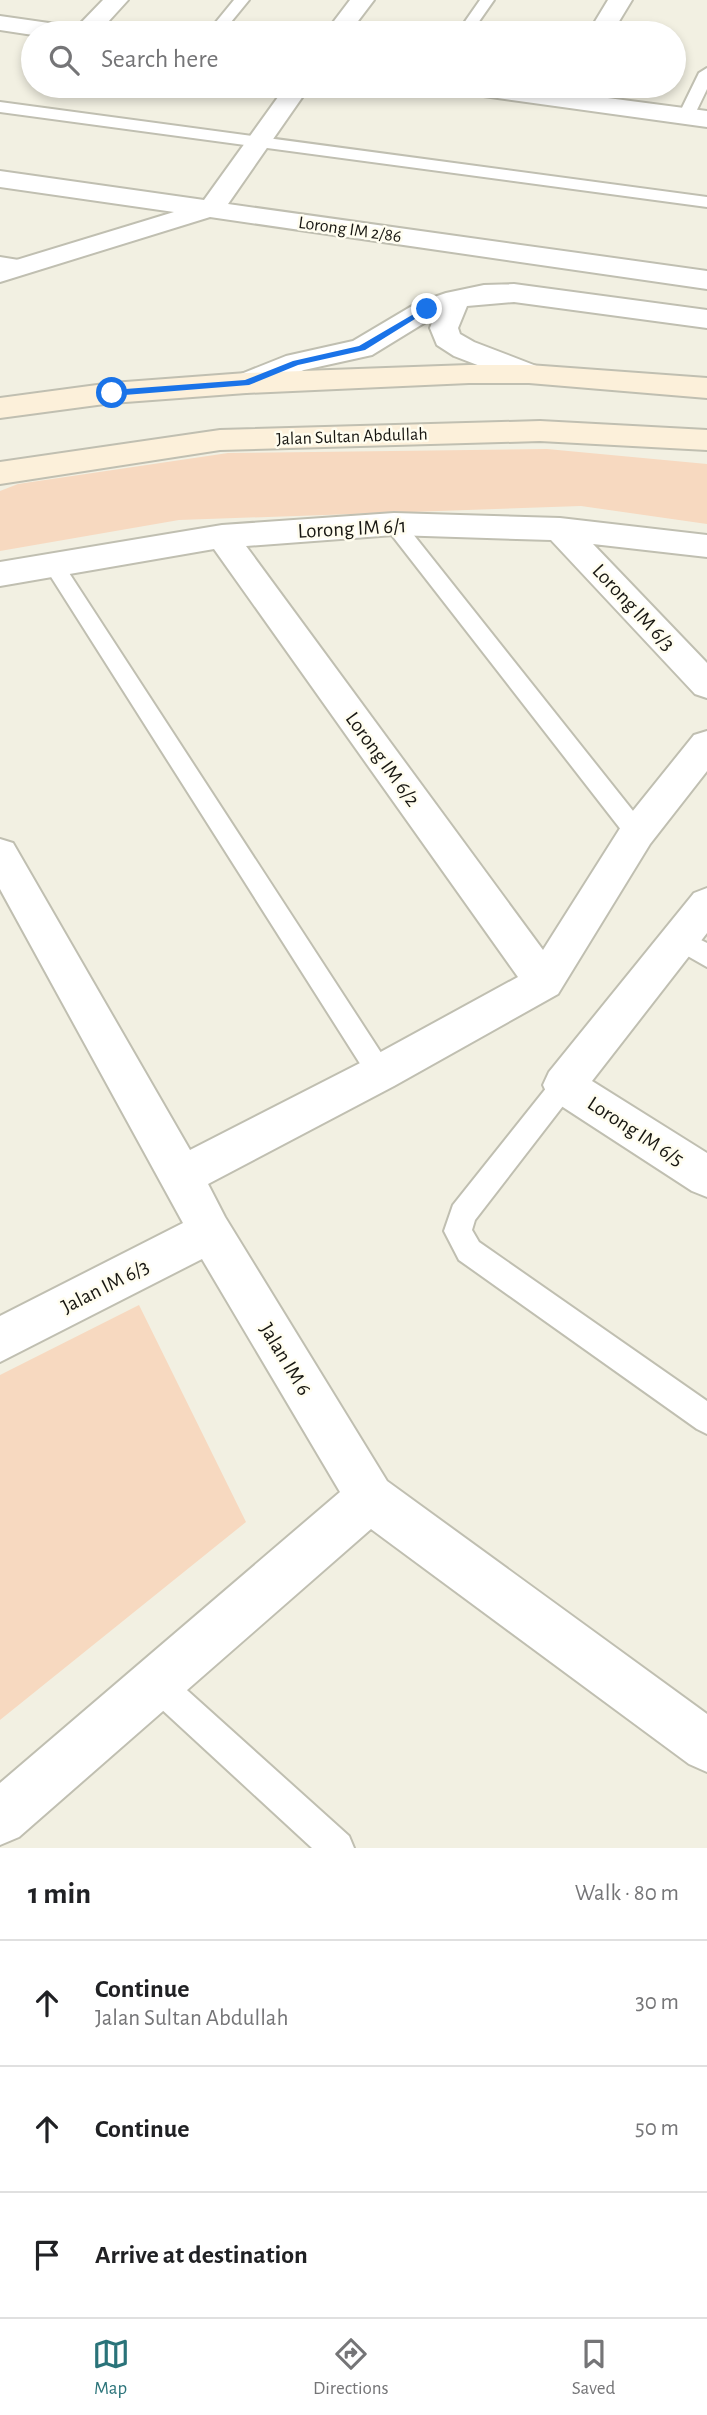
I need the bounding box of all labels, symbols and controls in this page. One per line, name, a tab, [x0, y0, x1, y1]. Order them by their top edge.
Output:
search box	[21, 21, 686, 98]
icon: search	[45, 41, 83, 79]
text: Search here	[101, 46, 219, 72]
street label: Lorong IM 2/86	[297, 214, 402, 246]
route end	[411, 293, 442, 324]
route start	[96, 377, 127, 408]
street label: Jalan Sultan Abdullah	[276, 425, 428, 449]
street label: Lorong IM 6/1	[297, 515, 407, 542]
street label: Lorong IM 6/3	[588, 560, 679, 655]
street label: Lorong IM 6/2	[341, 708, 424, 810]
street label: Lorong IM 6/5	[584, 1093, 688, 1170]
street label: Jalan IM 6/3	[58, 1256, 152, 1317]
street label: Jalan IM 6	[256, 1319, 315, 1399]
text: 1 min	[28, 1879, 91, 1909]
text: Walk · 80 m	[575, 1882, 679, 1905]
text: Continue	[95, 1976, 190, 2002]
icon: ahead	[28, 1984, 66, 2022]
text: 30 m	[635, 1991, 679, 2014]
text: Jalan Sultan Abdullah	[95, 2007, 288, 2030]
icon: ahead	[28, 2110, 66, 2148]
text: Continue	[95, 2116, 190, 2142]
text: 50 m	[635, 2117, 679, 2140]
icon: arrive	[28, 2236, 66, 2274]
text: Arrive at destination	[95, 2242, 308, 2268]
tab: Map	[92, 2335, 130, 2400]
tab: Directions	[313, 2335, 389, 2400]
tab: Saved	[572, 2335, 615, 2400]

